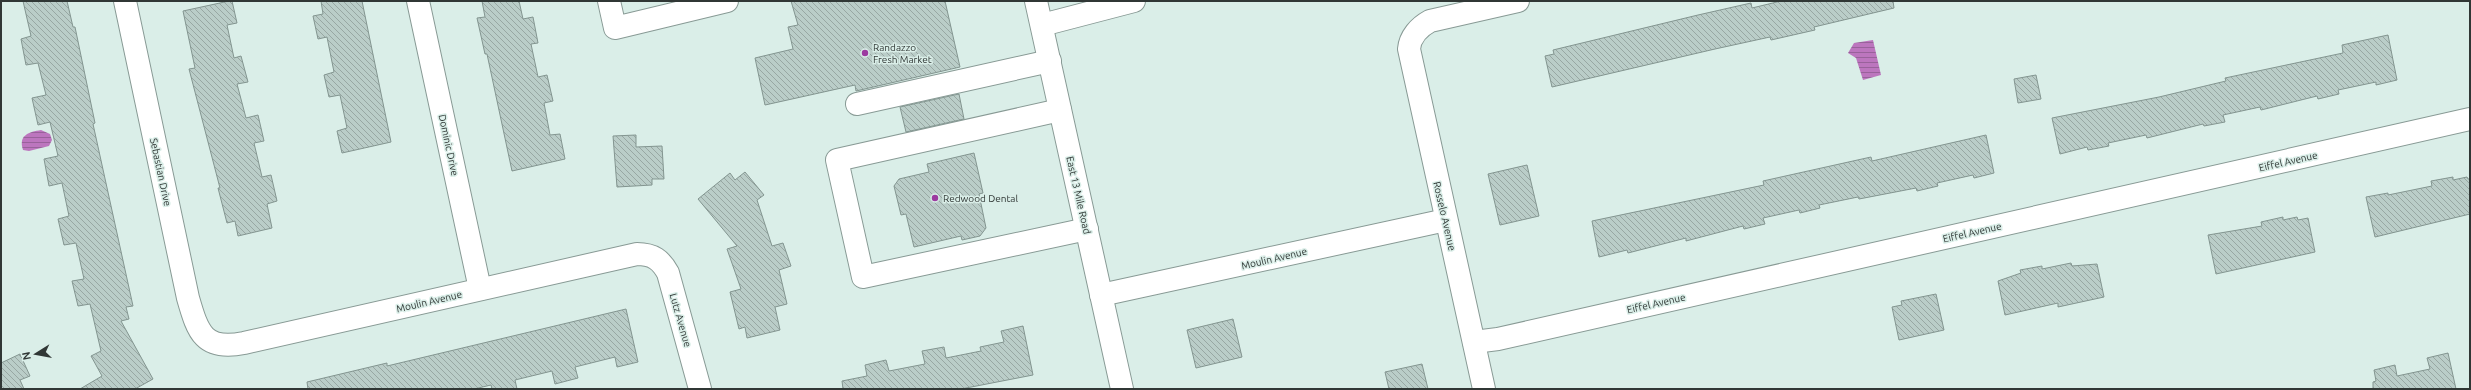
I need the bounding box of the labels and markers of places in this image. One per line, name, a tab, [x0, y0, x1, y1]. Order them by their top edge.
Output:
place label: Randazzo Fresh Market	[873, 42, 932, 65]
marker: Randazzo Fresh Market	[860, 48, 870, 58]
marker: Redwood Dental	[930, 193, 940, 203]
place label: Redwood Dental	[943, 193, 1019, 204]

